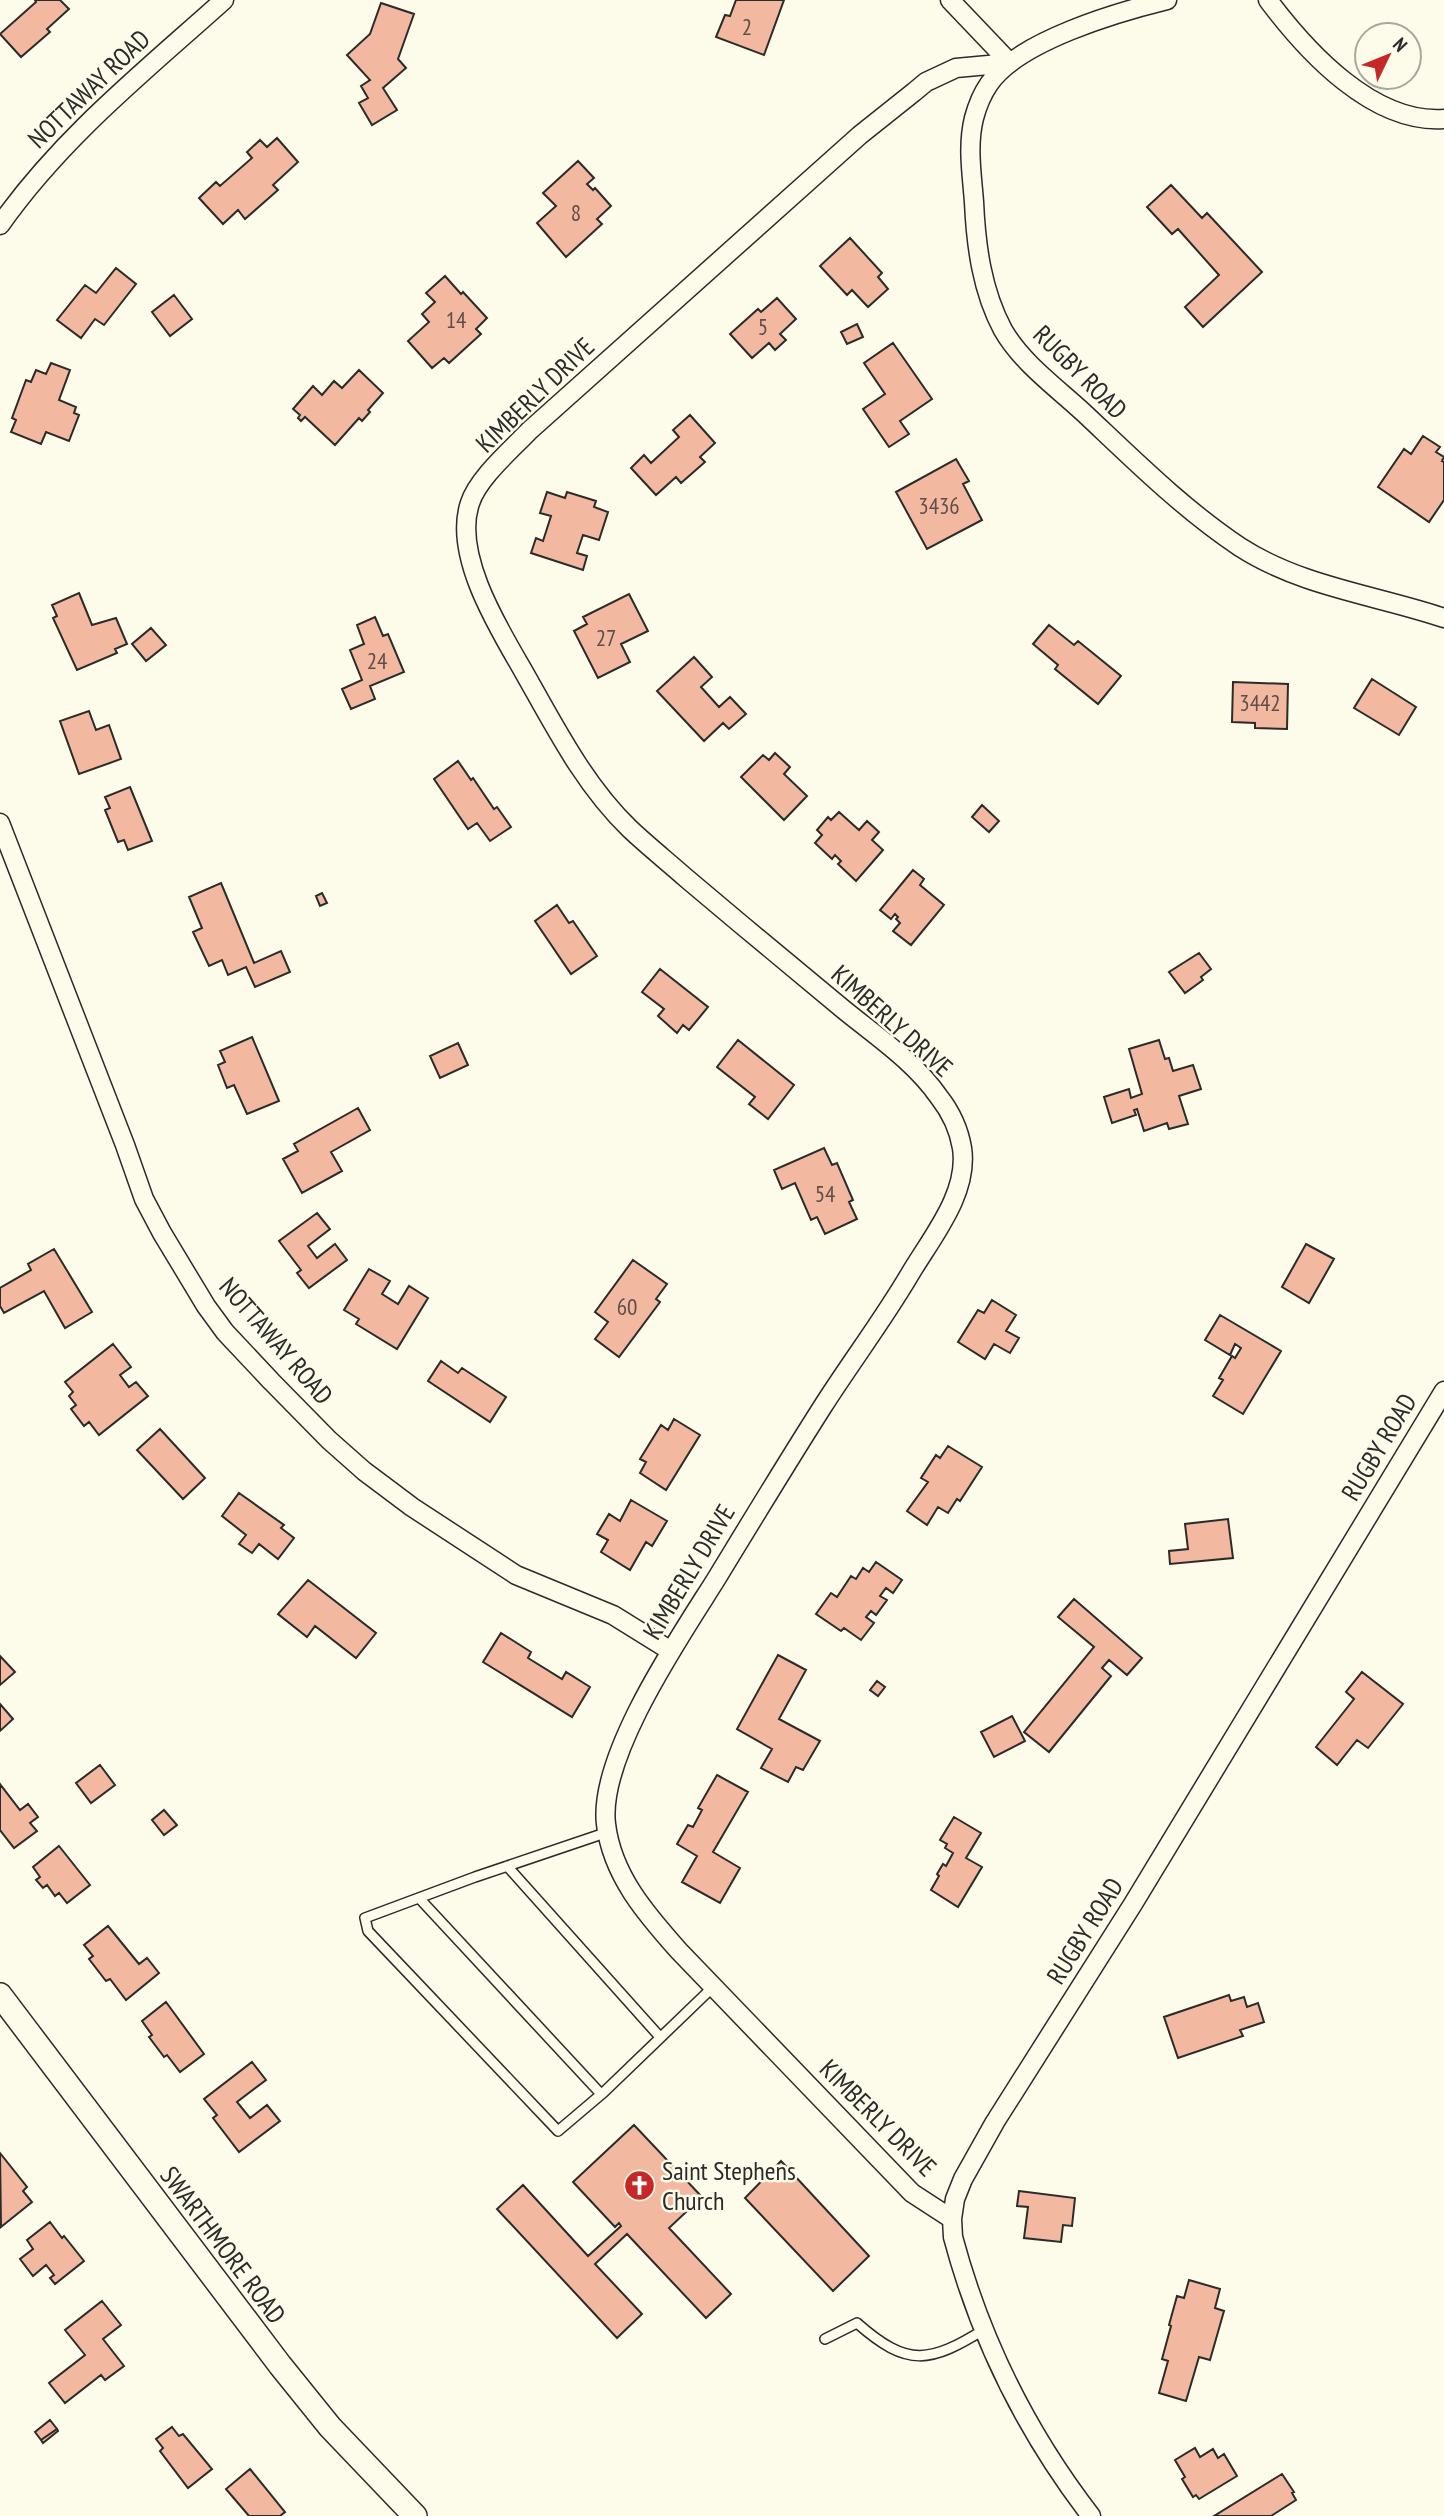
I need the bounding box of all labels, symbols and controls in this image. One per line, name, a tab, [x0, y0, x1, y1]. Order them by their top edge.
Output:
house number: 2	[742, 12, 752, 41]
north arrow	[1353, 21, 1423, 91]
street label: NOTTAWAY ROAD	[21, 22, 157, 155]
text: N	[1388, 32, 1413, 56]
house number: 8	[571, 198, 581, 227]
house number: 14	[446, 305, 466, 334]
house number: 5	[758, 312, 768, 341]
street label: RUGBY ROAD	[1026, 318, 1134, 426]
street label: KIMBERLY DRIVE	[469, 330, 601, 459]
house number: 3436	[918, 491, 960, 520]
house number: 27	[596, 623, 616, 652]
house number: 24	[367, 646, 387, 675]
house number: 3442	[1239, 688, 1281, 717]
street label: KIMBERLY DRIVE	[825, 958, 960, 1084]
house number: 54	[815, 1179, 835, 1208]
street label: NOTTAWAY ROAD	[212, 1271, 340, 1411]
house number: 60	[617, 1292, 637, 1321]
street label: RUGBY ROAD	[1334, 1387, 1423, 1506]
street label: KIMBERLY DRIVE	[635, 1498, 742, 1645]
street label: RUGBY ROAD	[1039, 1871, 1130, 1990]
street label: KIMBERLY DRIVE	[813, 2052, 944, 2183]
place label: Saint Stephens Church	[662, 2154, 796, 2217]
street label: SWARTHMORE ROAD	[154, 2160, 293, 2330]
church icon: Saint Stephens Church	[622, 2169, 656, 2203]

